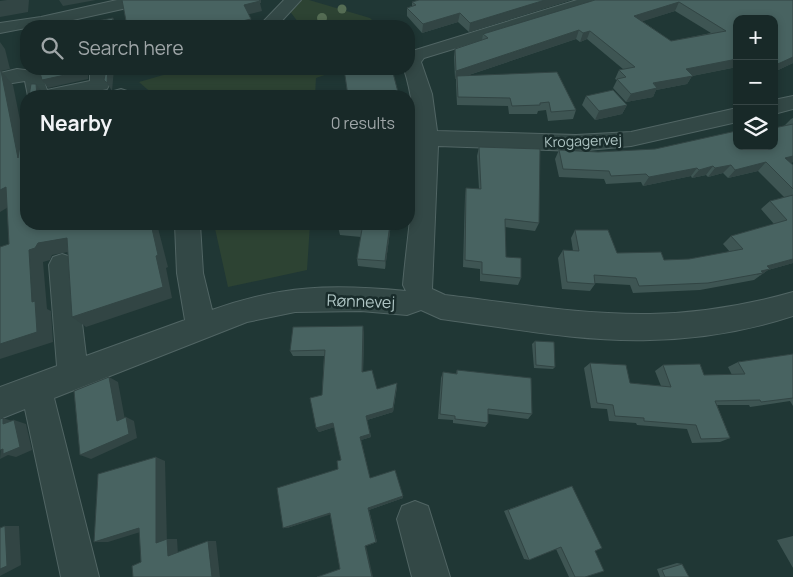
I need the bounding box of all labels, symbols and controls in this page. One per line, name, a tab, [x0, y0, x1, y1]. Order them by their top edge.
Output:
map controls	[733, 15, 778, 150]
button: +	[733, 15, 778, 60]
search box	[20, 20, 415, 75]
icon: search	[38, 34, 66, 62]
text: Search here	[78, 35, 184, 61]
button: −	[733, 60, 778, 105]
button: layers	[733, 105, 778, 150]
text: Nearby	[40, 109, 112, 137]
text: 0 results	[331, 112, 395, 134]
street label: Krogagervej	[544, 130, 622, 151]
street label: Rønnevej	[326, 289, 396, 313]

